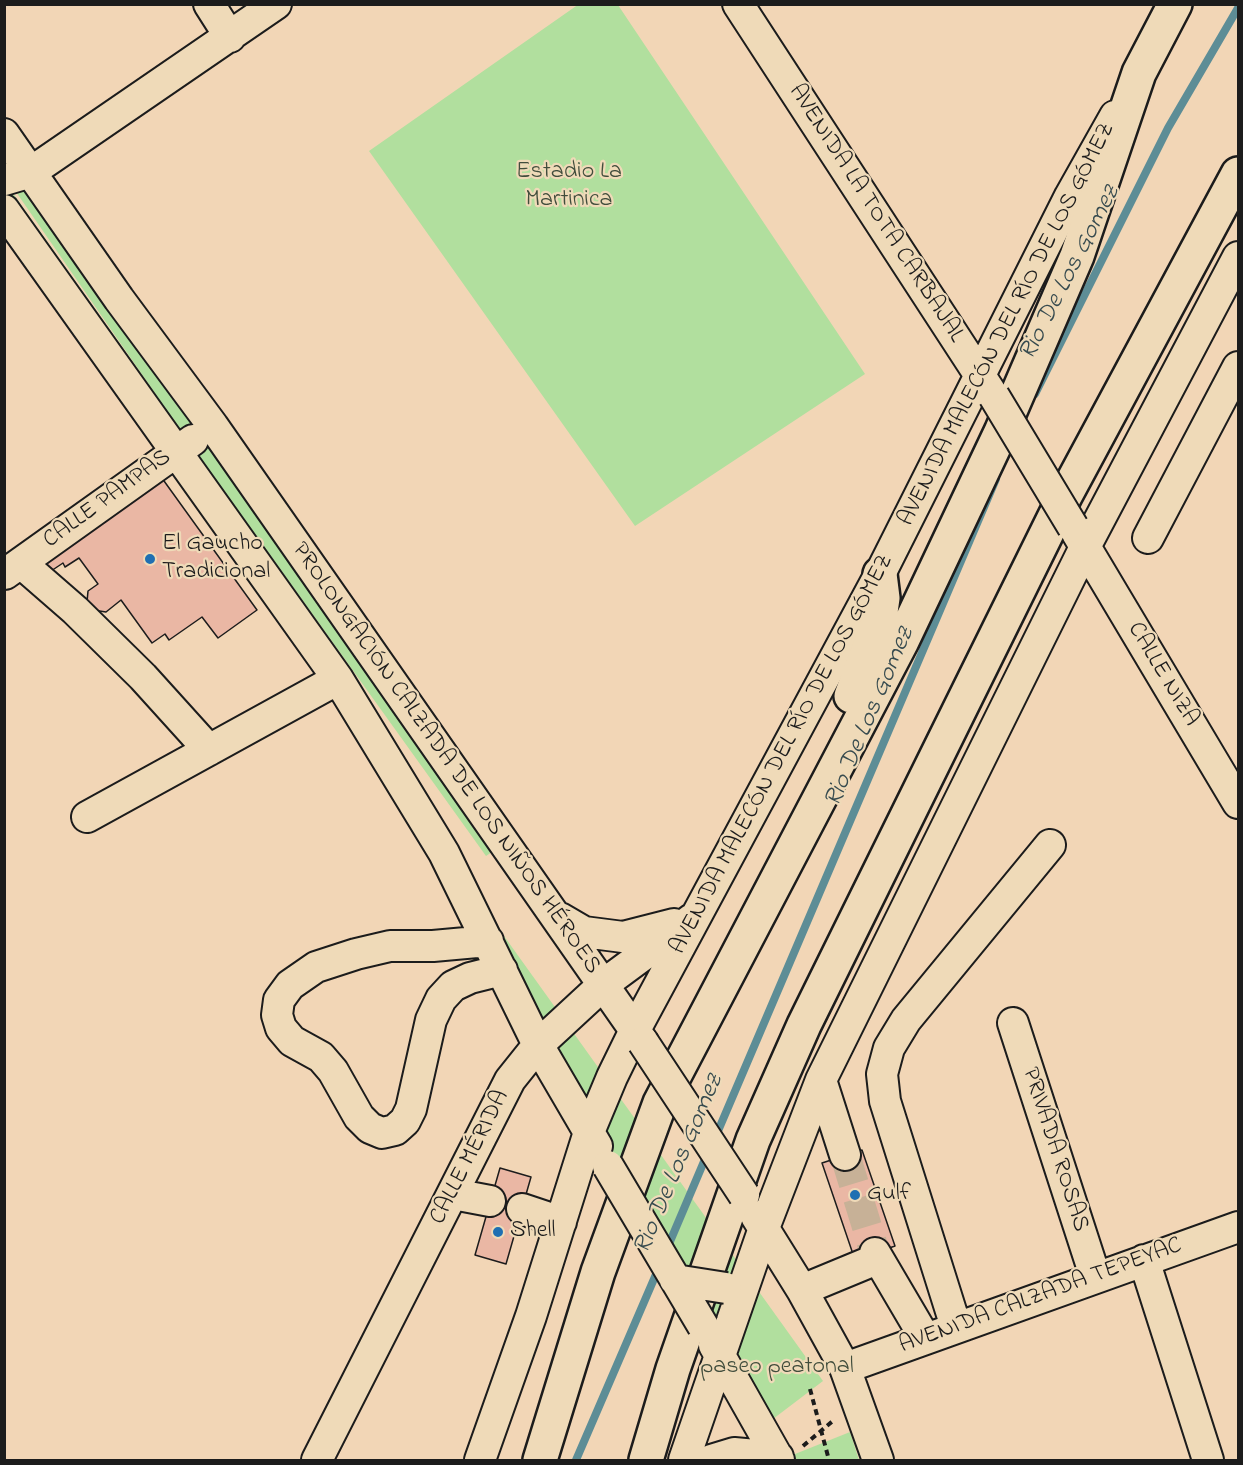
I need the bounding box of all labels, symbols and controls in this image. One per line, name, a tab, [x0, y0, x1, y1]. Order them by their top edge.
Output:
street label: AVENIDA LA TOTA CARBAJAL	[781, 79, 969, 349]
street label: AVENIDA MALECÓN DEL RÍO DE LOS GÓMEZ	[893, 119, 1123, 531]
park label: Estadio La Martinica	[516, 159, 622, 215]
water label: Rio De Los Gomez	[1014, 182, 1128, 366]
street label: CALLE PAMPAS	[39, 444, 177, 556]
place label: El Gaucho Tradicional	[162, 531, 270, 587]
street label: PROLONGACIÓN CALZADA DE LOS NIÑOS HÉROES	[284, 538, 606, 980]
street label: AVENIDA MALECÓN DEL RÍO DE LOS GÓMEZ	[665, 550, 901, 960]
marker: El Gaucho Tradicional	[143, 552, 157, 566]
street label: CALLE NIZA	[1120, 618, 1204, 732]
water label: Rio De Los Gomez	[819, 624, 923, 812]
street label: PRIVADA ROSAS	[1014, 1064, 1094, 1236]
water label: Rio De Los Gomez	[628, 1071, 732, 1259]
street label: CALLE MÉRIDA	[425, 1086, 517, 1230]
place label: Gulf	[867, 1181, 911, 1209]
marker: Gulf	[848, 1188, 862, 1202]
place label: Shell	[510, 1218, 556, 1246]
marker: Shell	[491, 1225, 505, 1239]
street label: AVENIDA CALZADA TEPEYAC	[896, 1232, 1186, 1362]
park label: paseo peatonal	[700, 1354, 854, 1382]

